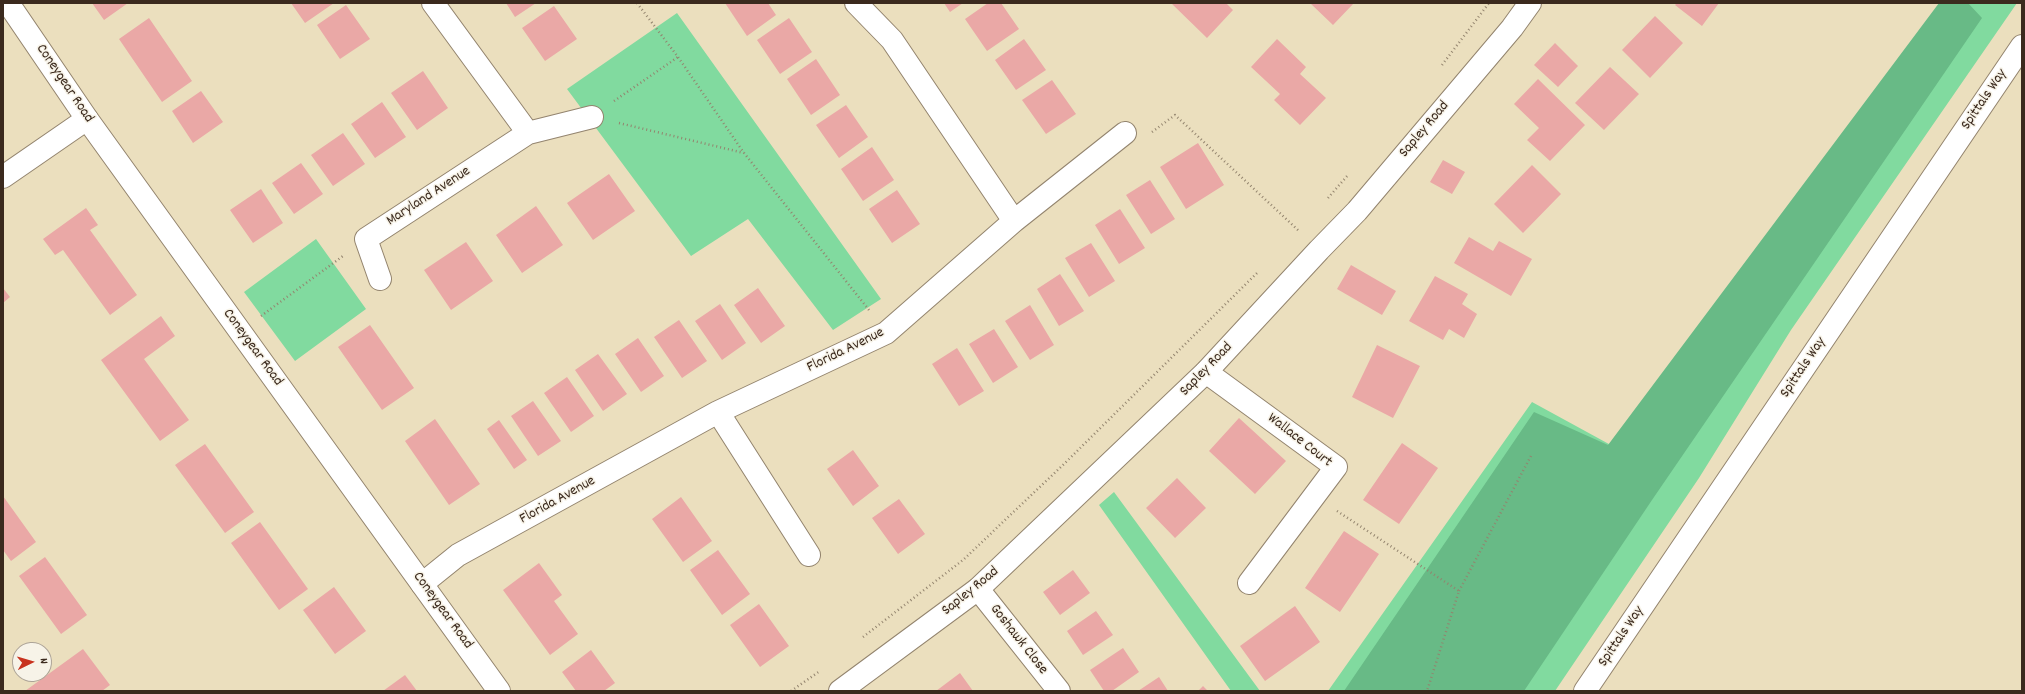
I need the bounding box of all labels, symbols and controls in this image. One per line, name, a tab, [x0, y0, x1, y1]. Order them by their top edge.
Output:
street label: Coneygear Road	[31, 41, 97, 127]
street label: Spittals Way	[1958, 66, 2012, 134]
street label: Sapley Road	[1396, 98, 1454, 162]
street label: Maryland Avenue	[384, 163, 474, 231]
street label: Coneygear Road	[218, 306, 286, 390]
street label: Florida Avenue	[804, 325, 888, 377]
street label: Spittals Way	[1777, 334, 1831, 402]
street label: Sapley Road	[1177, 339, 1237, 401]
street label: Wallace Court	[1263, 410, 1335, 472]
street label: Florida Avenue	[517, 473, 599, 529]
street label: Sapley Road	[939, 564, 1003, 620]
street label: Coneygear Road	[408, 569, 476, 653]
street label: Goshawk Close	[985, 601, 1051, 679]
street label: Spittals Way	[1595, 603, 1649, 671]
north arrow	[12, 642, 52, 682]
text: N	[35, 658, 51, 664]

